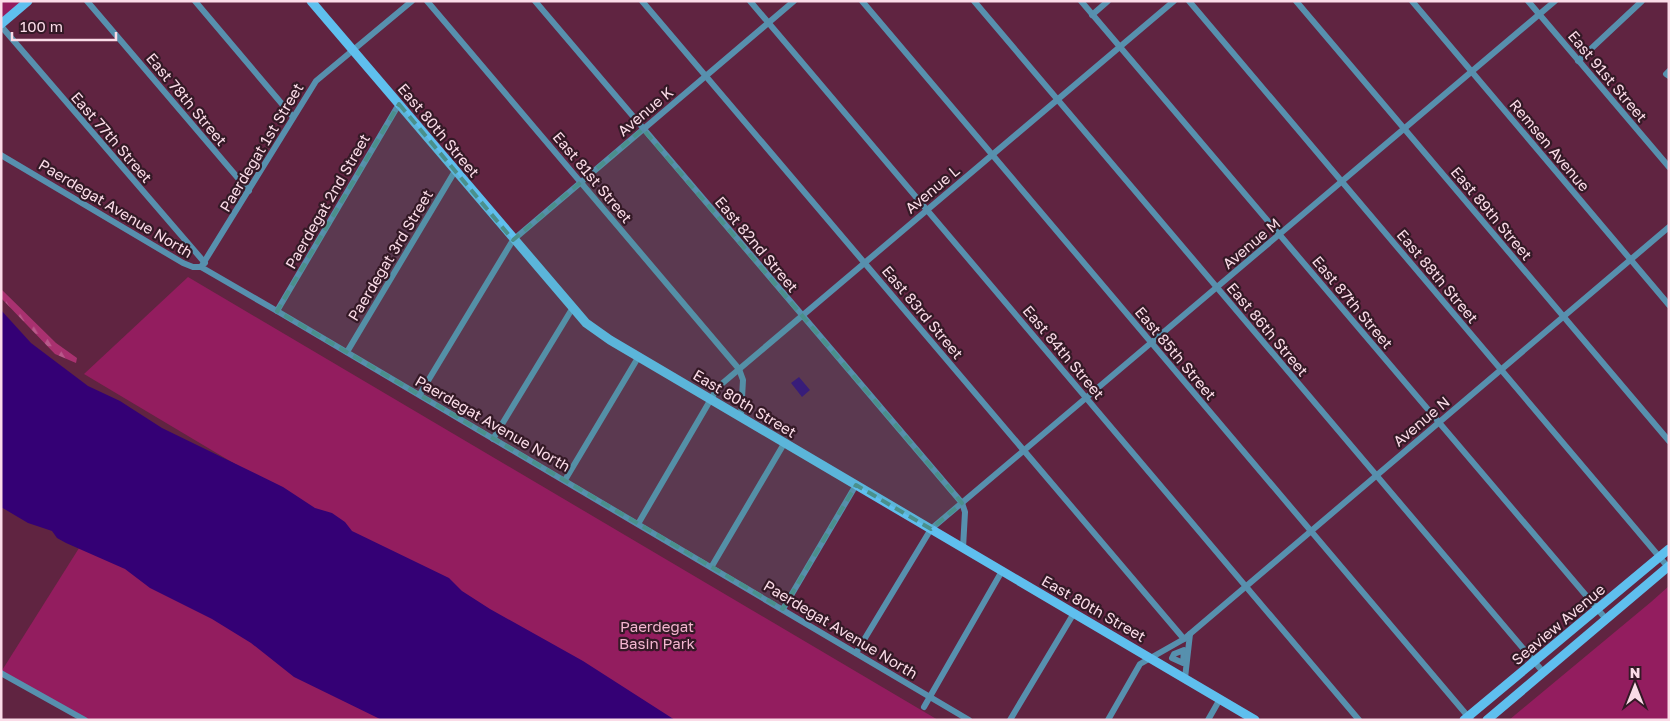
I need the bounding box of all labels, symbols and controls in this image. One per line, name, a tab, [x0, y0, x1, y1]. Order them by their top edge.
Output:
scale bar	[12, 10, 116, 42]
text: 100 m	[20, 17, 63, 35]
street label: East 91st Street	[1565, 27, 1651, 125]
street label: East 78th Street	[143, 49, 231, 149]
street label: Paerdegat 1st Street	[215, 79, 307, 215]
street label: East 80th Street	[394, 79, 484, 181]
street label: Avenue K	[614, 83, 676, 139]
street label: East 77th Street	[68, 88, 156, 186]
street label: Remsen Avenue	[1506, 95, 1594, 195]
street label: East 81st Street	[550, 128, 636, 226]
street label: Paerdegat 2nd Street	[281, 130, 373, 272]
street label: Paerdegat Avenue North	[36, 155, 196, 261]
street label: Avenue L	[901, 161, 963, 217]
street label: East 89th Street	[1448, 162, 1536, 264]
street label: Paerdegat 3rd Street	[344, 186, 436, 324]
street label: East 82nd Street	[712, 192, 802, 296]
street label: Avenue M	[1219, 214, 1283, 272]
street label: East 88th Street	[1394, 225, 1482, 327]
street label: East 87th Street	[1309, 252, 1397, 352]
street label: East 83rd Street	[879, 262, 967, 362]
street label: East 86th Street	[1224, 278, 1312, 380]
street label: East 84th Street	[1020, 301, 1108, 403]
street label: East 85th Street	[1132, 303, 1220, 403]
street label: East 80th Street	[690, 365, 800, 441]
street label: Paerdegat Avenue North	[412, 371, 574, 475]
street label: Avenue N	[1389, 392, 1453, 450]
street label: East 80th Street	[1039, 571, 1149, 645]
street label: Paerdegat Avenue North	[761, 576, 921, 682]
street label: Seaview Avenue	[1508, 580, 1609, 668]
park label: Paerdegat Basin Park	[619, 617, 695, 652]
north arrow	[1610, 661, 1660, 711]
text: N	[1630, 664, 1640, 681]

